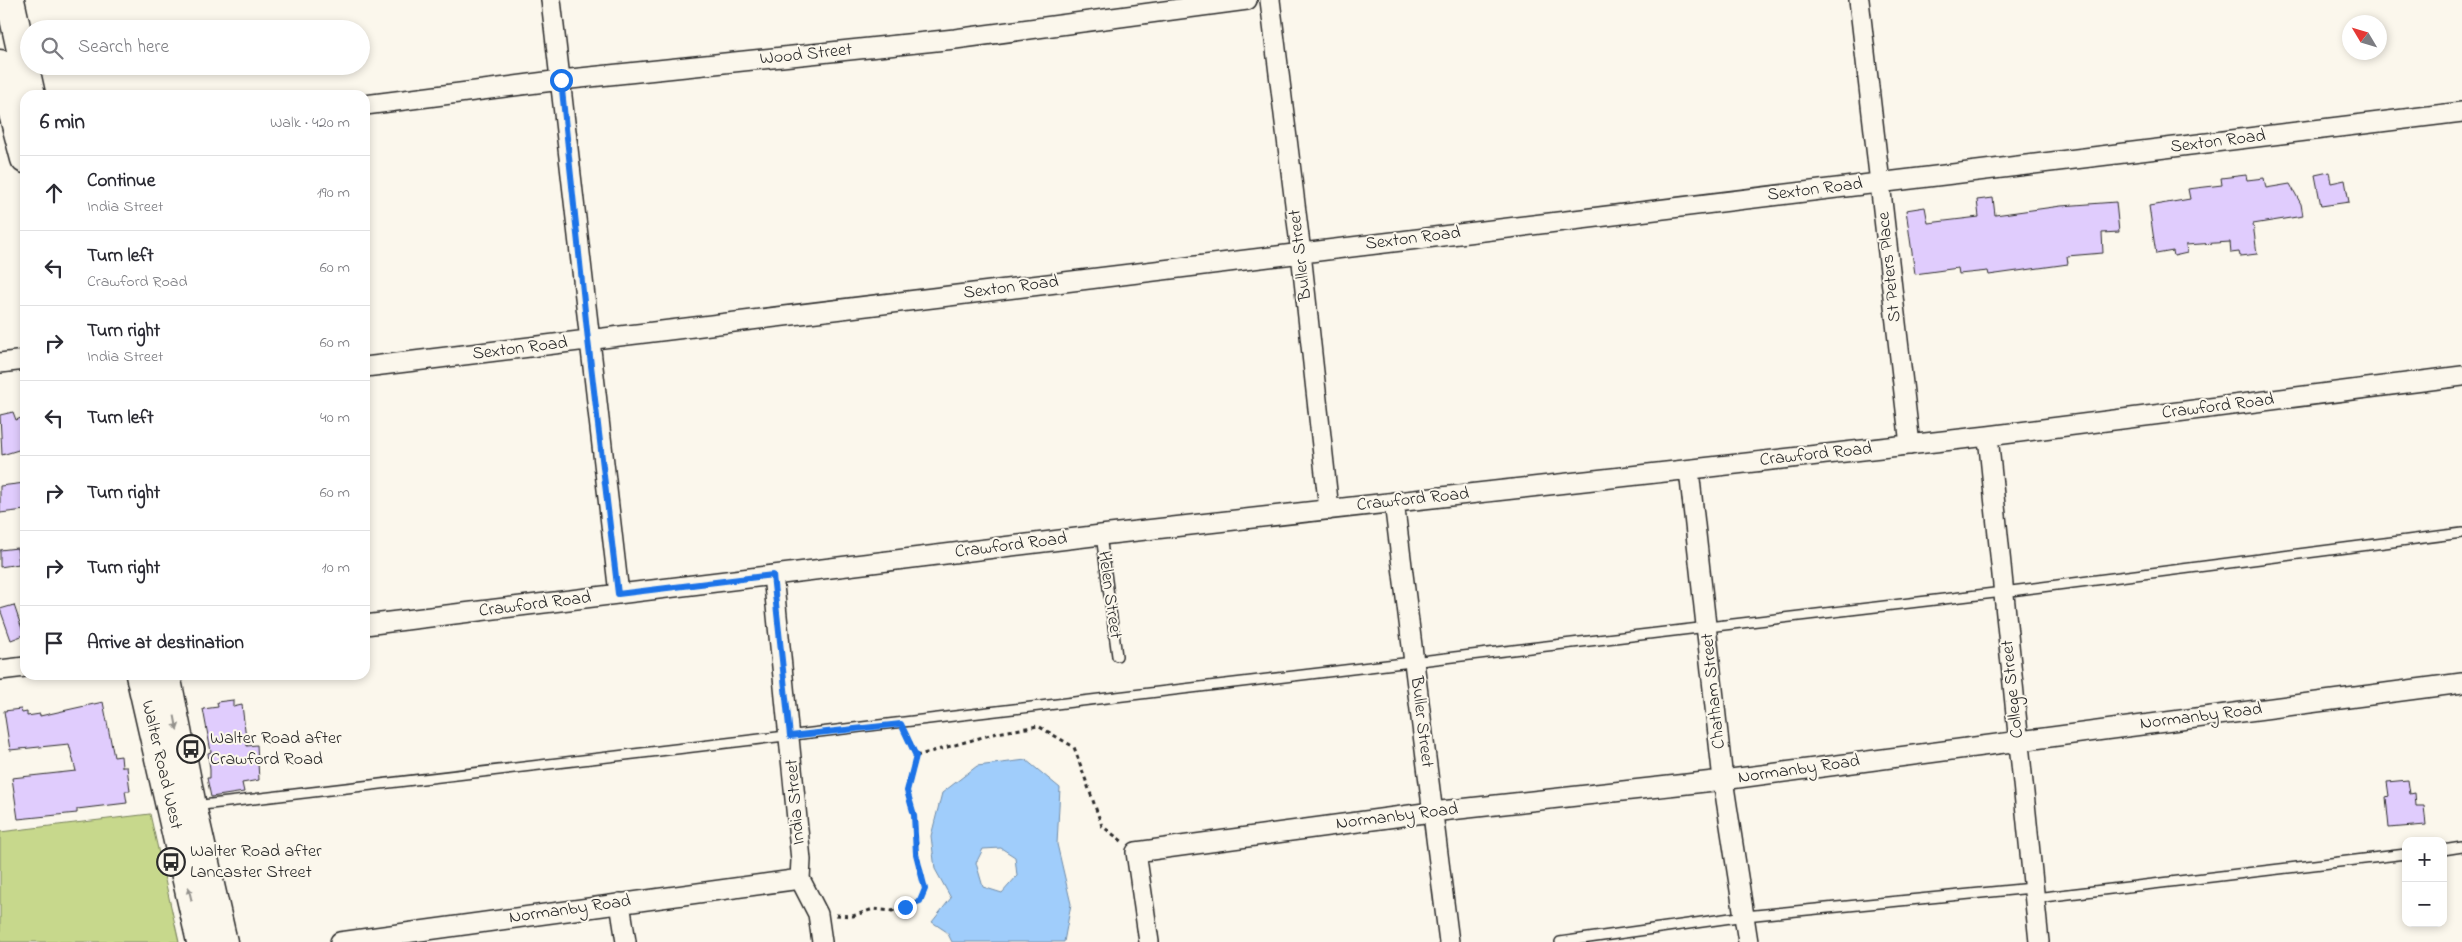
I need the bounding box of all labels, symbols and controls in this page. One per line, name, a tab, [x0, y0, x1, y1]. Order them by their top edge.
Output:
north arrow	[2342, 15, 2387, 60]
search box	[20, 20, 370, 75]
icon: search	[38, 34, 66, 62]
text: Search here	[78, 34, 169, 61]
street label: Wood Street	[759, 37, 853, 73]
route start	[550, 69, 573, 92]
text: 6 min	[40, 108, 85, 138]
text: Walk · 420 m	[270, 111, 350, 135]
street label: Sexton Road	[2169, 123, 2267, 161]
text: Continue	[87, 168, 155, 195]
street label: Sexton Road	[1766, 171, 1864, 209]
icon: ahead	[40, 179, 68, 207]
text: 190 m	[317, 181, 350, 205]
text: India Street	[87, 195, 163, 219]
street label: Buller Street	[1282, 208, 1320, 303]
street label: St Peters Place	[1871, 210, 1909, 324]
street label: Sexton Road	[1364, 220, 1462, 258]
text: Turn left	[87, 243, 154, 270]
icon: left	[40, 254, 68, 282]
text: 60 m	[320, 256, 350, 280]
street label: Sexton Road	[962, 269, 1060, 307]
text: Crawford Road	[87, 270, 187, 294]
text: Turn right	[87, 318, 160, 345]
icon: right	[40, 329, 68, 357]
street label: Sexton Road	[471, 330, 569, 368]
text: 60 m	[320, 331, 350, 355]
text: India Street	[87, 345, 163, 369]
street label: Crawford Road	[2160, 387, 2276, 427]
icon: left	[40, 404, 68, 432]
text: Turn left	[87, 405, 154, 432]
text: 40 m	[320, 406, 350, 430]
street label: Crawford Road	[1758, 436, 1874, 474]
icon: right	[40, 479, 68, 507]
text: Turn right	[87, 480, 160, 507]
text: 60 m	[320, 481, 350, 505]
street label: Crawford Road	[1355, 481, 1471, 519]
street label: Crawford Road	[953, 526, 1069, 566]
street label: Helen Street	[1090, 549, 1128, 641]
icon: right	[40, 554, 68, 582]
text: Turn right	[87, 555, 160, 582]
text: 10 m	[322, 556, 350, 580]
street label: Crawford Road	[477, 585, 593, 625]
icon: arrive	[40, 629, 68, 657]
text: Arrive at destination	[87, 630, 244, 657]
street label: Chatham Street	[1695, 632, 1733, 750]
street label: College Street	[1995, 638, 2032, 740]
street label: Buller Street	[1402, 674, 1440, 769]
street label: Normanby Road	[2138, 697, 2264, 737]
street label: Walter Road West	[134, 698, 188, 832]
one-way arrow	[172, 715, 180, 731]
place label: Walter Road after Crawford Road	[210, 726, 342, 773]
bus stop icon: Walter Road after Crawford Road	[176, 734, 206, 764]
street label: Normanby Road	[1736, 749, 1862, 791]
street label: India Street	[779, 758, 813, 846]
street label: Normanby Road	[1334, 797, 1460, 837]
map controls	[2402, 837, 2447, 927]
button: +	[2402, 837, 2447, 882]
place label: Walter Road after Lancaster Street	[190, 839, 322, 886]
bus stop icon: Walter Road after Lancaster Street	[156, 847, 186, 877]
button: −	[2402, 882, 2447, 927]
one-way arrow	[186, 887, 194, 902]
street label: Normanby Road	[507, 889, 633, 931]
route end	[894, 896, 917, 919]

